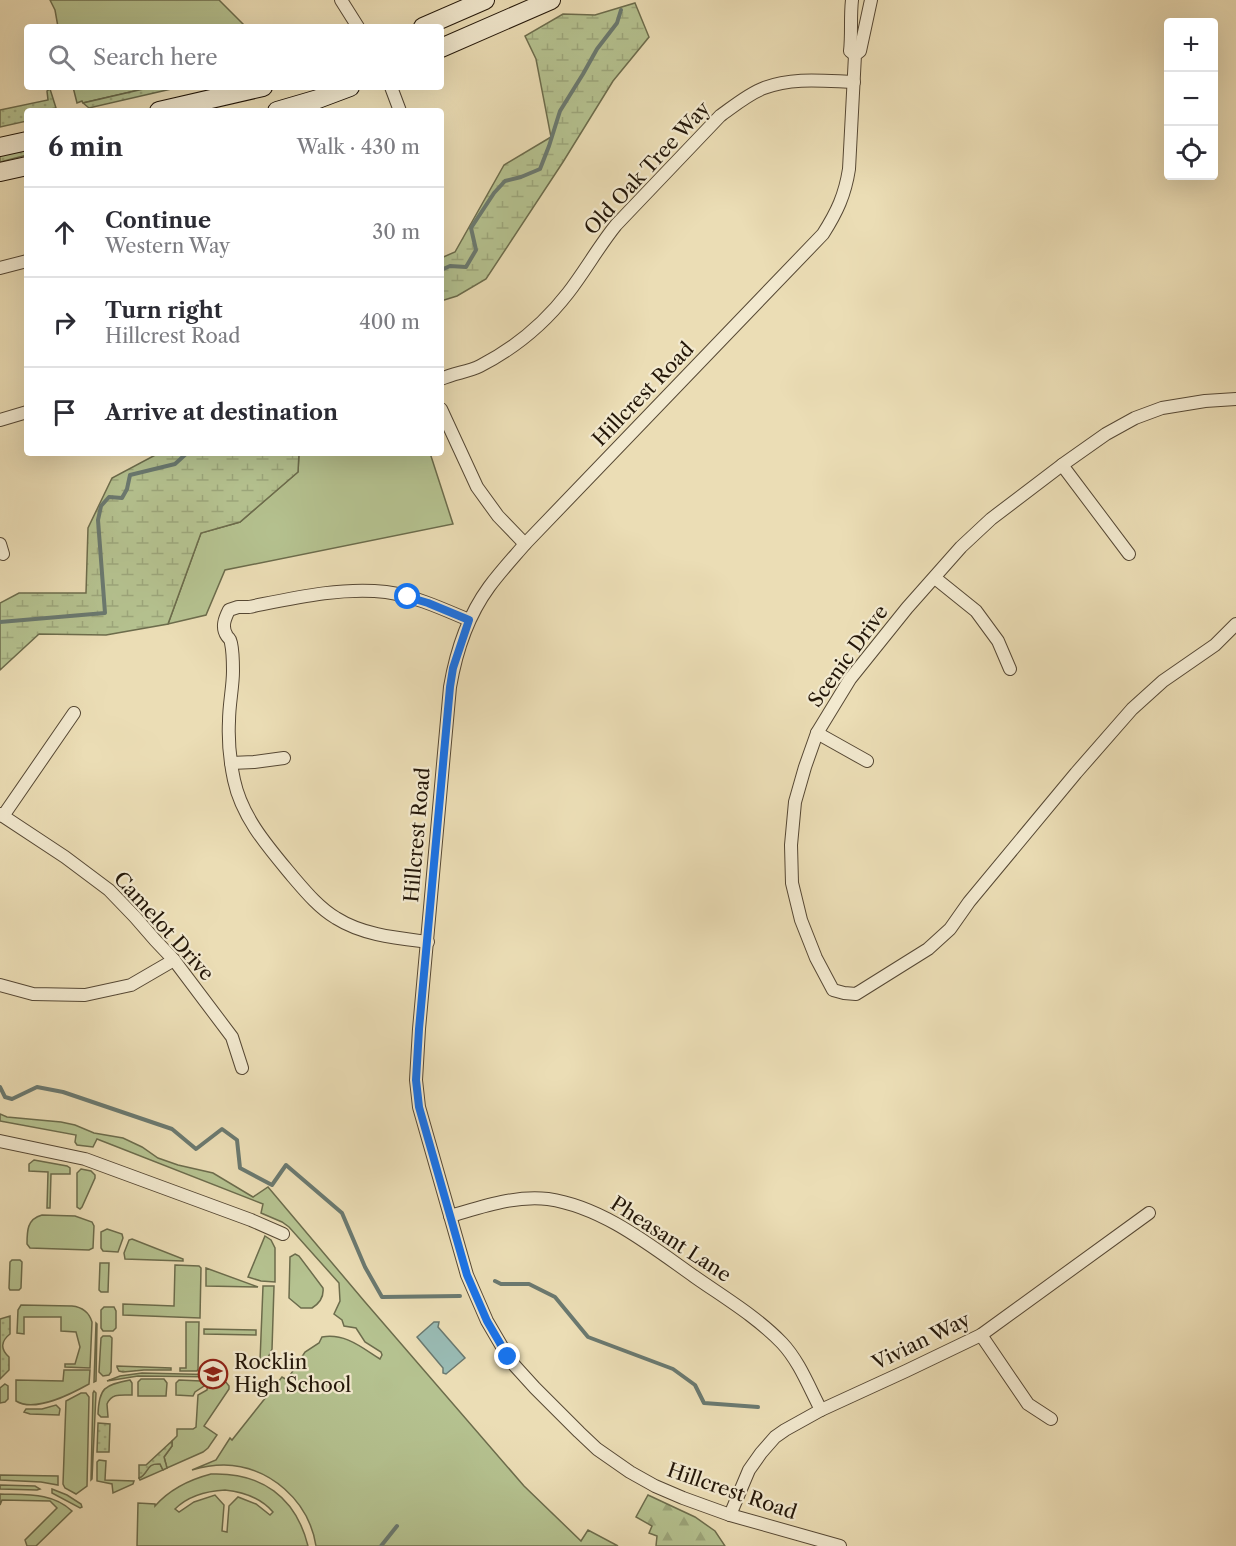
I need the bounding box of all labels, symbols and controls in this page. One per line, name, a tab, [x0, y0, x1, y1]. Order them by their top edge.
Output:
map controls	[1164, 18, 1218, 180]
button: +	[1164, 18, 1218, 72]
search box	[24, 24, 444, 90]
icon: search	[45, 41, 78, 74]
text: Search here	[93, 44, 218, 71]
button: −	[1164, 72, 1218, 126]
street label: Old Oak Tree Way	[579, 96, 715, 240]
button: locate	[1164, 126, 1218, 180]
text: 6 min	[48, 131, 123, 163]
text: Walk · 430 m	[297, 135, 420, 159]
text: Continue	[105, 207, 211, 234]
icon: ahead	[48, 216, 81, 249]
text: 30 m	[372, 220, 420, 244]
text: Western Way	[105, 234, 230, 258]
text: Turn right	[105, 297, 223, 324]
icon: right	[48, 306, 81, 339]
text: 400 m	[359, 310, 420, 334]
text: Hillcrest Road	[105, 324, 240, 348]
street label: Hillcrest Road	[587, 337, 699, 451]
icon: arrive	[48, 396, 81, 429]
text: Arrive at destination	[105, 399, 338, 426]
route start	[394, 583, 420, 609]
street label: Scenic Drive	[803, 600, 893, 712]
street label: Hillcrest Road	[399, 767, 435, 903]
street label: Camelot Drive	[109, 867, 219, 985]
street label: Pheasant Lane	[606, 1191, 736, 1287]
street label: Vivian Way	[867, 1307, 975, 1375]
route end	[494, 1343, 520, 1369]
place label: Rocklin High School	[234, 1350, 351, 1397]
school or university icon: Rocklin High School	[197, 1358, 229, 1390]
street label: Hillcrest Road	[664, 1458, 800, 1524]

